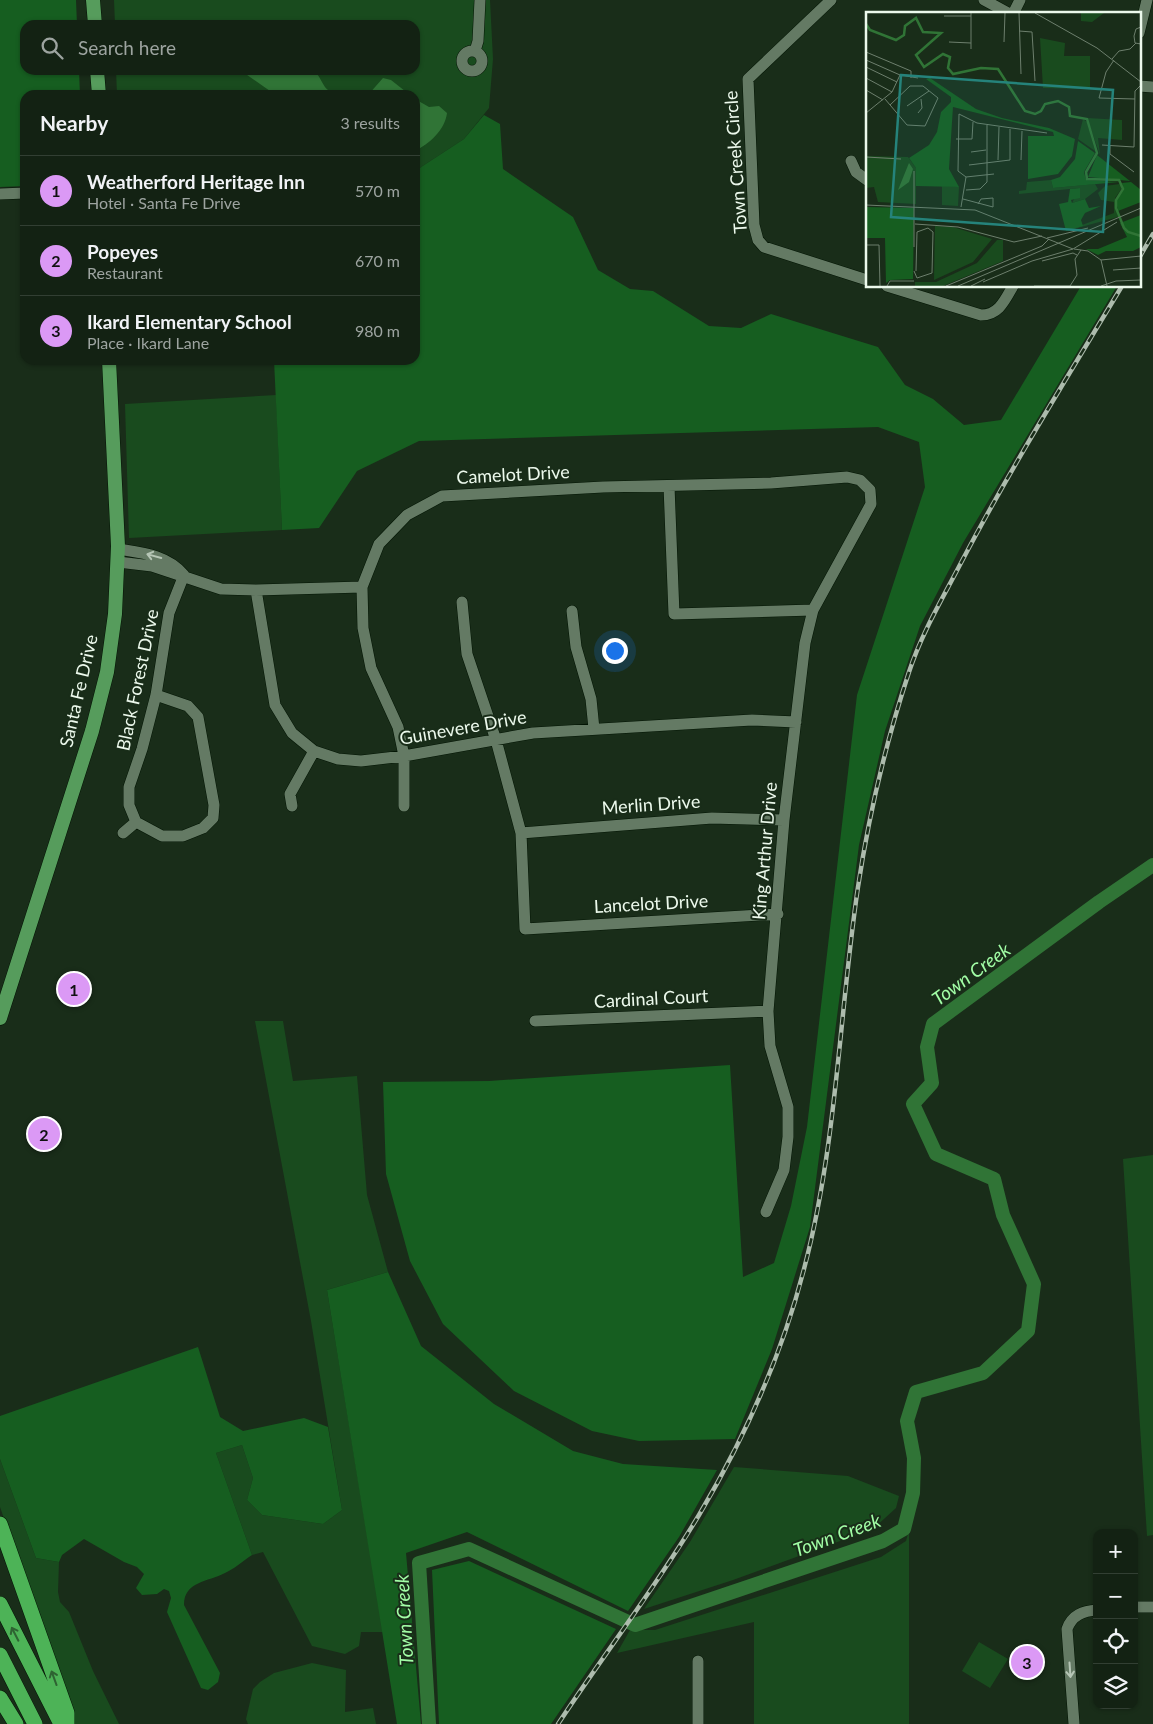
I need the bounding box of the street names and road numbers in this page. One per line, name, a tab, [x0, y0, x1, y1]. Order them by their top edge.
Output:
street label: Town Creek Circle	[719, 90, 751, 234]
street label: Camelot Drive	[456, 460, 570, 488]
street label: Black Forest Drive	[111, 607, 163, 753]
street label: Santa Fe Drive	[54, 632, 102, 749]
street label: Guinevere Drive	[398, 705, 528, 749]
street label: King Arthur Drive	[747, 781, 781, 921]
street label: Merlin Drive	[601, 790, 701, 818]
street label: Lancelot Drive	[593, 889, 709, 917]
street label: Cardinal Court	[593, 984, 709, 1012]

